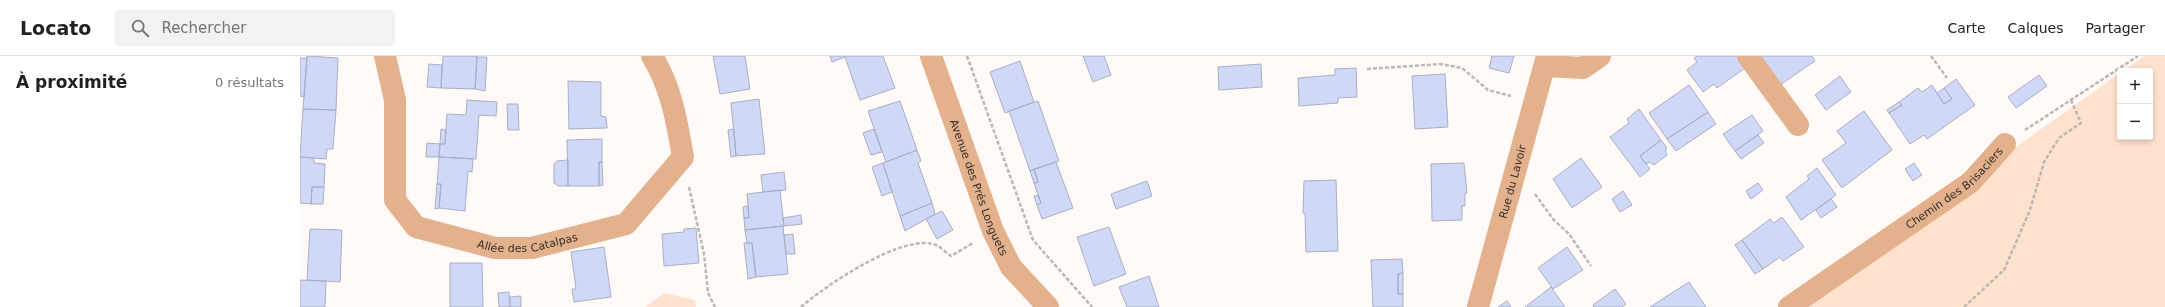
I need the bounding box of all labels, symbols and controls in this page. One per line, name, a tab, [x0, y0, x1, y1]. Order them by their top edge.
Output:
search box	[115, 10, 395, 46]
text: Locato	[20, 17, 91, 39]
icon: search	[129, 17, 151, 39]
text: Rechercher	[161, 19, 246, 37]
text: Carte	[1947, 20, 1986, 36]
text: Calques	[2008, 20, 2064, 36]
text: Partager	[2086, 20, 2145, 36]
map controls	[2117, 68, 2153, 140]
button: +	[2117, 68, 2153, 104]
text: À proximité	[16, 72, 127, 92]
text: 0 résultats	[215, 75, 284, 90]
button: −	[2117, 104, 2153, 140]
street label: Avenue des Prés Longuets	[947, 118, 1010, 258]
street label: Rue du Lavoir	[1497, 143, 1529, 220]
street label: Chemin des Brisaciers	[1903, 145, 2006, 232]
street label: Allée des Catalpas	[476, 231, 579, 255]

